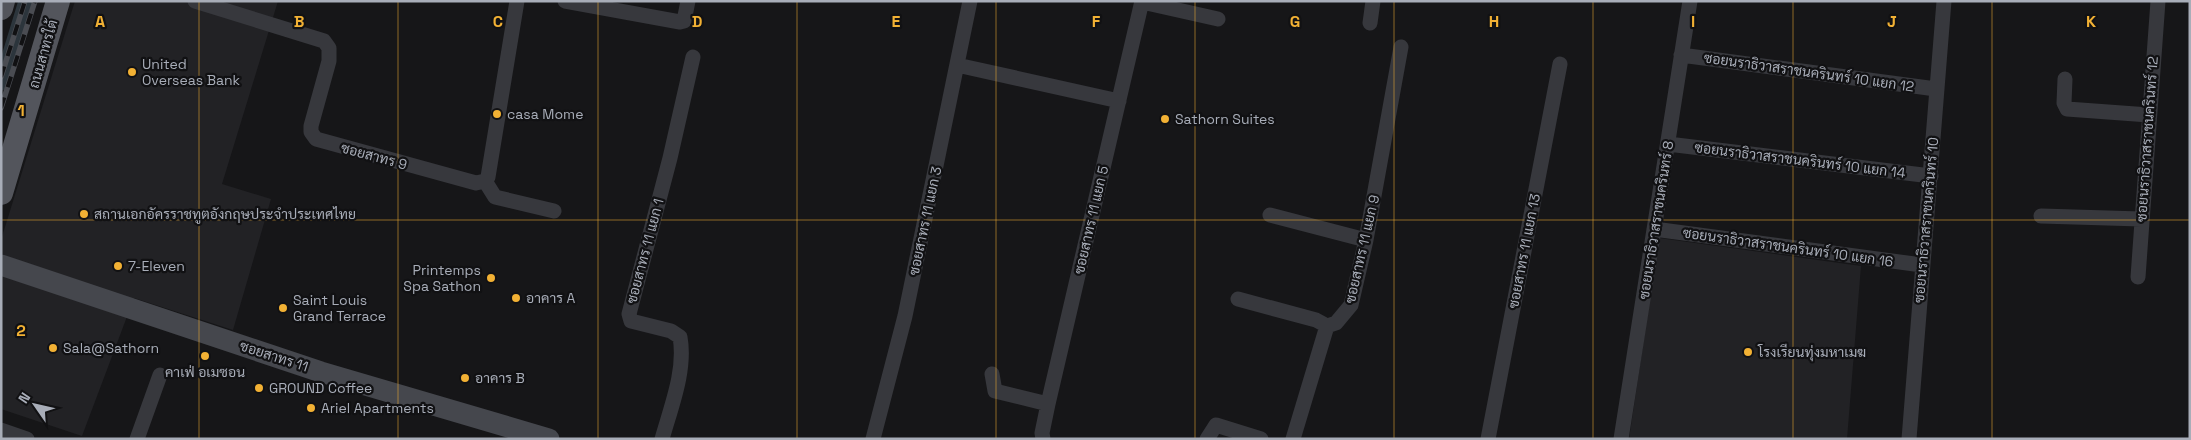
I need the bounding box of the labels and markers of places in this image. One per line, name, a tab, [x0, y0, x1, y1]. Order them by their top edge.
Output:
place label: United Overseas Bank	[142, 55, 241, 89]
marker: United Overseas Bank	[126, 66, 138, 78]
place label: casa Mome	[507, 105, 583, 123]
marker: casa Mome	[491, 108, 503, 120]
place label: Sathorn Suites	[1175, 110, 1275, 128]
marker: Sathorn Suites	[1159, 113, 1171, 125]
place label: สถานเอกอัครราชทูตอังกฤษประจำประเทศไทย	[94, 205, 356, 224]
marker: สถานเอกอัครราชทูตอังกฤษประจำประเทศไทย	[78, 208, 90, 220]
place label: 7-Eleven	[128, 257, 185, 275]
marker: 7-Eleven	[112, 260, 124, 272]
place label: Printemps Spa Sathon	[403, 261, 481, 295]
marker: Printemps Spa Sathon	[485, 272, 497, 284]
place label: อาคาร A	[526, 289, 576, 307]
place label: Saint Louis Grand Terrace	[293, 291, 386, 325]
marker: อาคาร A	[510, 292, 522, 304]
marker: Saint Louis Grand Terrace	[277, 302, 289, 314]
place label: Sala@Sathorn	[63, 339, 159, 357]
marker: Sala@Sathorn	[47, 342, 59, 354]
place label: โรงเรียนทุ่งมหาเมฆ	[1757, 343, 1866, 362]
marker: โรงเรียนทุ่งมหาเมฆ	[1742, 346, 1754, 358]
marker: คาเฟ่ อเมซอน	[199, 350, 211, 362]
place label: คาเฟ่ อเมซอน	[165, 363, 245, 381]
place label: อาคาร B	[475, 369, 525, 387]
marker: อาคาร B	[459, 372, 471, 384]
place label: GROUND Coffee	[269, 379, 372, 397]
marker: GROUND Coffee	[253, 382, 265, 394]
place label: Ariel Apartments	[321, 399, 434, 417]
marker: Ariel Apartments	[305, 402, 317, 414]

